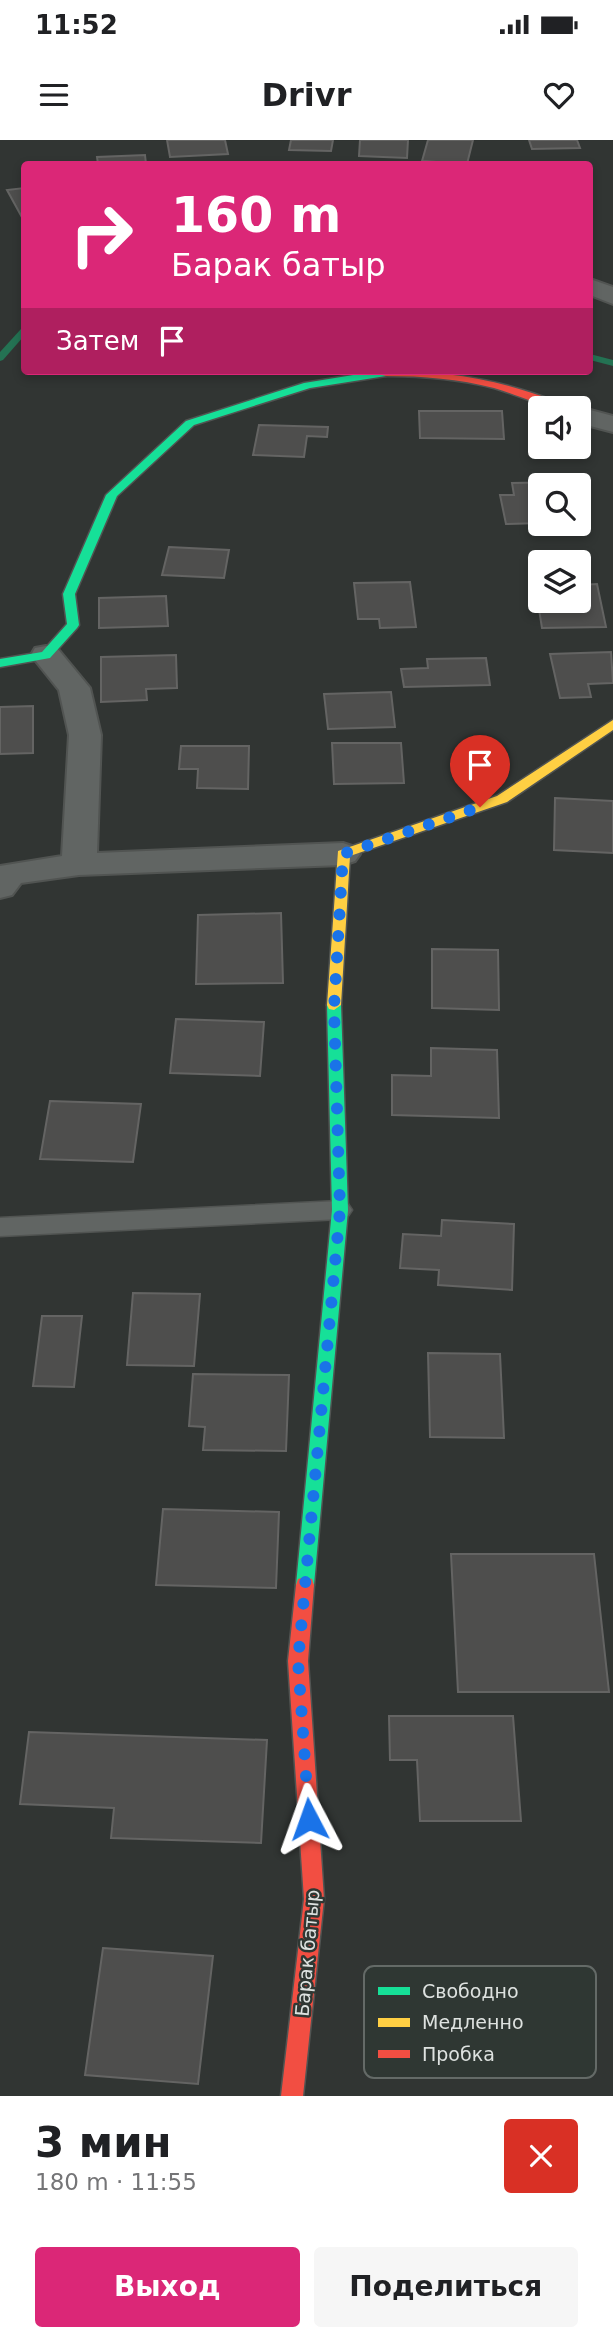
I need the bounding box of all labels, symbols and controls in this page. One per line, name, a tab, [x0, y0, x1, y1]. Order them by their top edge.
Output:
text: 11:52	[35, 10, 118, 40]
icon: menu	[35, 76, 73, 114]
text: Drivr	[262, 76, 351, 114]
icon: heart	[540, 76, 578, 114]
text: 160 m	[171, 187, 341, 244]
icon: right	[56, 189, 147, 280]
text: Барак батыр	[171, 246, 386, 284]
icon: arrive	[153, 322, 191, 360]
text: Затем	[56, 326, 139, 356]
map controls	[528, 396, 591, 613]
button: sound	[528, 396, 591, 459]
button: search	[528, 473, 591, 536]
button: layers	[528, 550, 591, 613]
pin	[450, 735, 510, 807]
icon: arrive	[461, 746, 499, 784]
position arrow	[272, 1782, 346, 1856]
street label: Барак батыр	[290, 1889, 324, 2017]
legend	[364, 1966, 596, 2078]
text: Свободно	[422, 1980, 519, 2002]
text: Медленно	[422, 2011, 524, 2033]
text: Пробка	[422, 2043, 495, 2065]
text: 3 мин	[35, 2118, 172, 2167]
button: close	[504, 2119, 578, 2193]
text: 180 m · 11:55	[35, 2169, 197, 2195]
button: Выход	[35, 2247, 300, 2327]
button: Поделиться	[314, 2247, 578, 2327]

